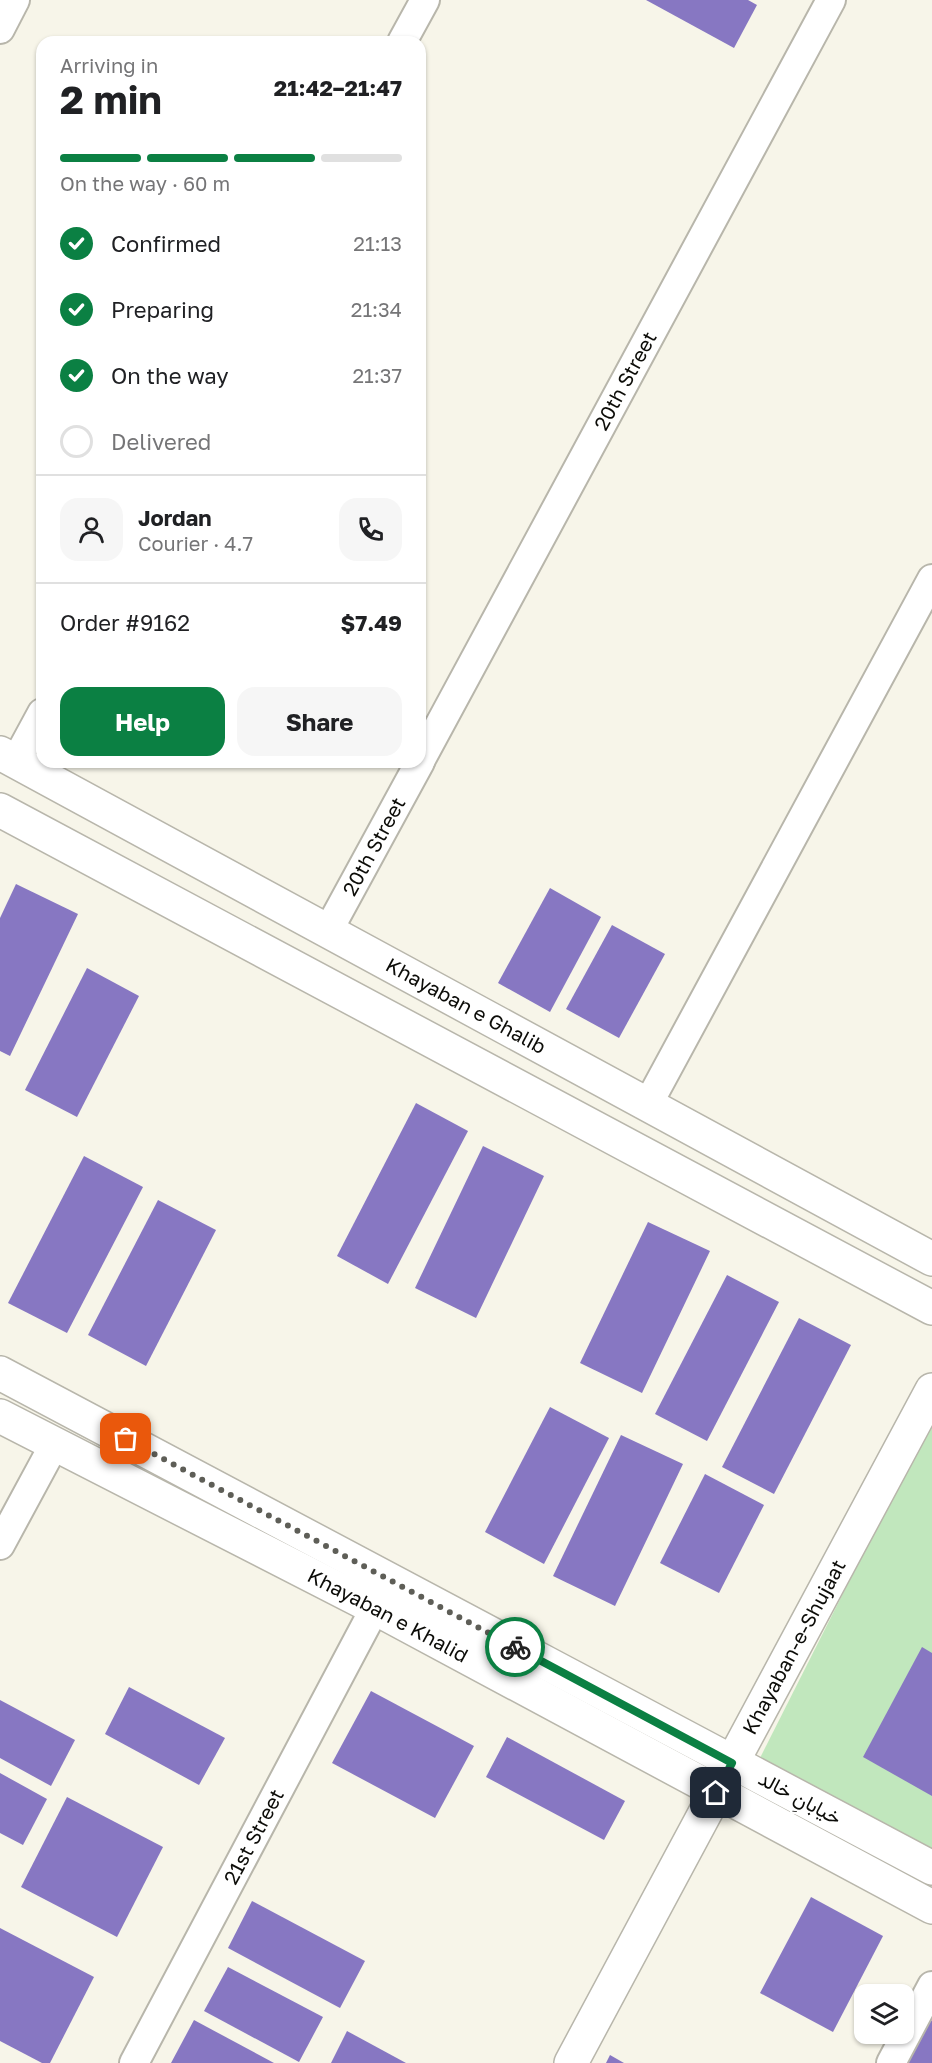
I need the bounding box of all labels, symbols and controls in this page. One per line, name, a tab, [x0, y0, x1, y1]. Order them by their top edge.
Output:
text: Arriving in	[60, 53, 158, 77]
text: 21:42–21:47	[274, 74, 402, 101]
text: 2 min	[60, 76, 162, 123]
text: On the way · 60 m	[60, 171, 230, 195]
icon: check	[60, 227, 93, 260]
text: Confirmed	[111, 230, 221, 257]
text: 21:13	[353, 231, 402, 255]
icon: check	[60, 293, 93, 326]
text: Preparing	[111, 296, 214, 323]
text: 21:34	[351, 297, 402, 321]
street label: 20th Street	[588, 327, 661, 434]
icon: check	[60, 359, 93, 392]
text: On the way	[111, 362, 229, 389]
text: 21:37	[352, 363, 402, 387]
text: Delivered	[111, 428, 211, 455]
button: person	[60, 498, 123, 561]
button: phone	[339, 498, 402, 561]
text: Jordan	[138, 504, 212, 531]
text: Courier · 4.7	[138, 531, 253, 555]
text: Order #9162	[60, 609, 190, 636]
text: $7.49	[341, 609, 402, 636]
button: Help	[60, 687, 225, 756]
button: Share	[237, 687, 402, 756]
street label: 20th Street	[337, 793, 410, 899]
street label: Khayaban e Ghalib	[382, 952, 550, 1058]
pin	[100, 1413, 151, 1464]
icon: bag	[109, 1422, 142, 1455]
street label: Khayaban-e-Shujaat	[737, 1555, 850, 1738]
street label: Khayaban e Khalid	[304, 1563, 473, 1667]
courier	[485, 1617, 545, 1677]
icon: bike	[499, 1631, 532, 1664]
street label: خیابانِ خالد	[753, 1765, 846, 1833]
pin	[690, 1767, 741, 1818]
icon: home	[699, 1776, 732, 1809]
street label: 21st Street	[218, 1785, 288, 1888]
map controls	[854, 1984, 914, 2044]
button: layers	[854, 1984, 914, 2044]

